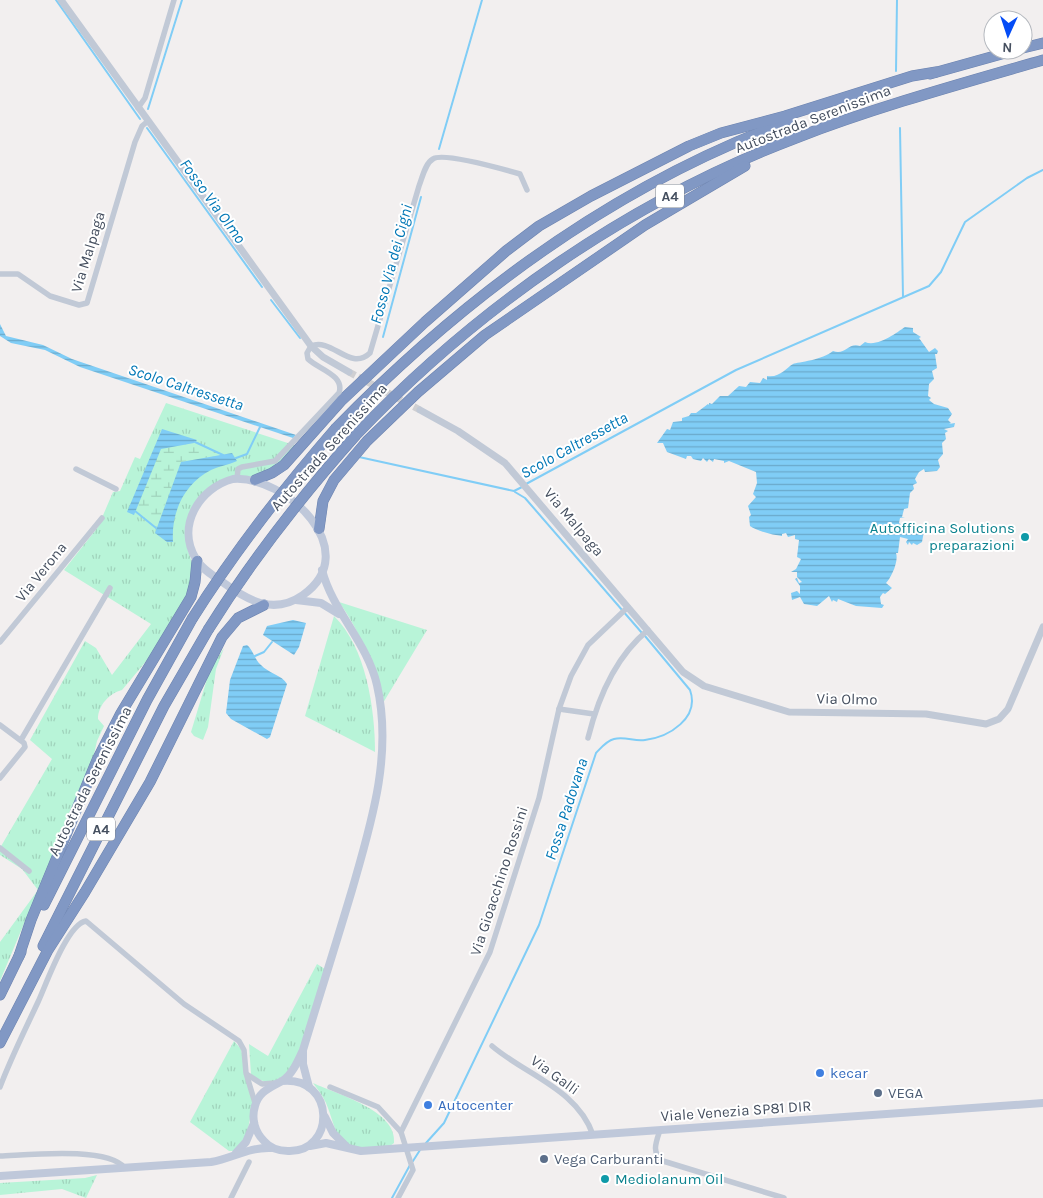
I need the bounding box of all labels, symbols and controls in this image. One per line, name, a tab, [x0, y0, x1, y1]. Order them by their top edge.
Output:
north arrow	[983, 10, 1033, 60]
text: N	[1002, 39, 1013, 56]
street label: Autostrada Serenissima	[733, 81, 893, 157]
water label: Fosso Via Olmo	[176, 155, 250, 247]
road number: A4	[656, 185, 684, 208]
water label: Fosso Via dei Cigni	[366, 202, 416, 326]
street label: Via Malpaga	[67, 209, 109, 295]
water label: Scolo Caltressetta	[126, 359, 246, 415]
street label: Autostrada Serenissima	[267, 380, 391, 514]
water label: Scolo Caltressetta	[517, 408, 631, 482]
street label: Via Malpaga	[540, 484, 608, 560]
place label: Autofficina Solutions preparazioni	[870, 519, 1015, 554]
marker: Autofficina Solutions preparazioni	[1019, 531, 1031, 543]
street label: Via Verona	[12, 539, 70, 605]
street label: Via Olmo	[816, 689, 878, 709]
street label: Autostrada Serenissima	[44, 703, 136, 859]
water label: Fossa Padovana	[541, 756, 591, 862]
street label: Via Gioacchino Rossini	[466, 804, 532, 958]
road number: A4	[87, 818, 115, 841]
street label: Via Galli	[527, 1051, 583, 1099]
place label: kecar	[830, 1064, 868, 1082]
marker: kecar	[814, 1067, 826, 1079]
place label: VEGA	[888, 1084, 924, 1102]
marker: VEGA	[872, 1087, 884, 1099]
place label: Autocenter	[438, 1096, 513, 1114]
street label: Viale Venezia SP81 DIR	[660, 1097, 812, 1125]
marker: Autocenter	[422, 1099, 434, 1111]
place label: Vega Carburanti	[554, 1150, 664, 1168]
marker: Vega Carburanti	[538, 1153, 550, 1165]
place label: Mediolanum Oil	[615, 1170, 724, 1188]
marker: Mediolanum Oil	[599, 1173, 611, 1185]

